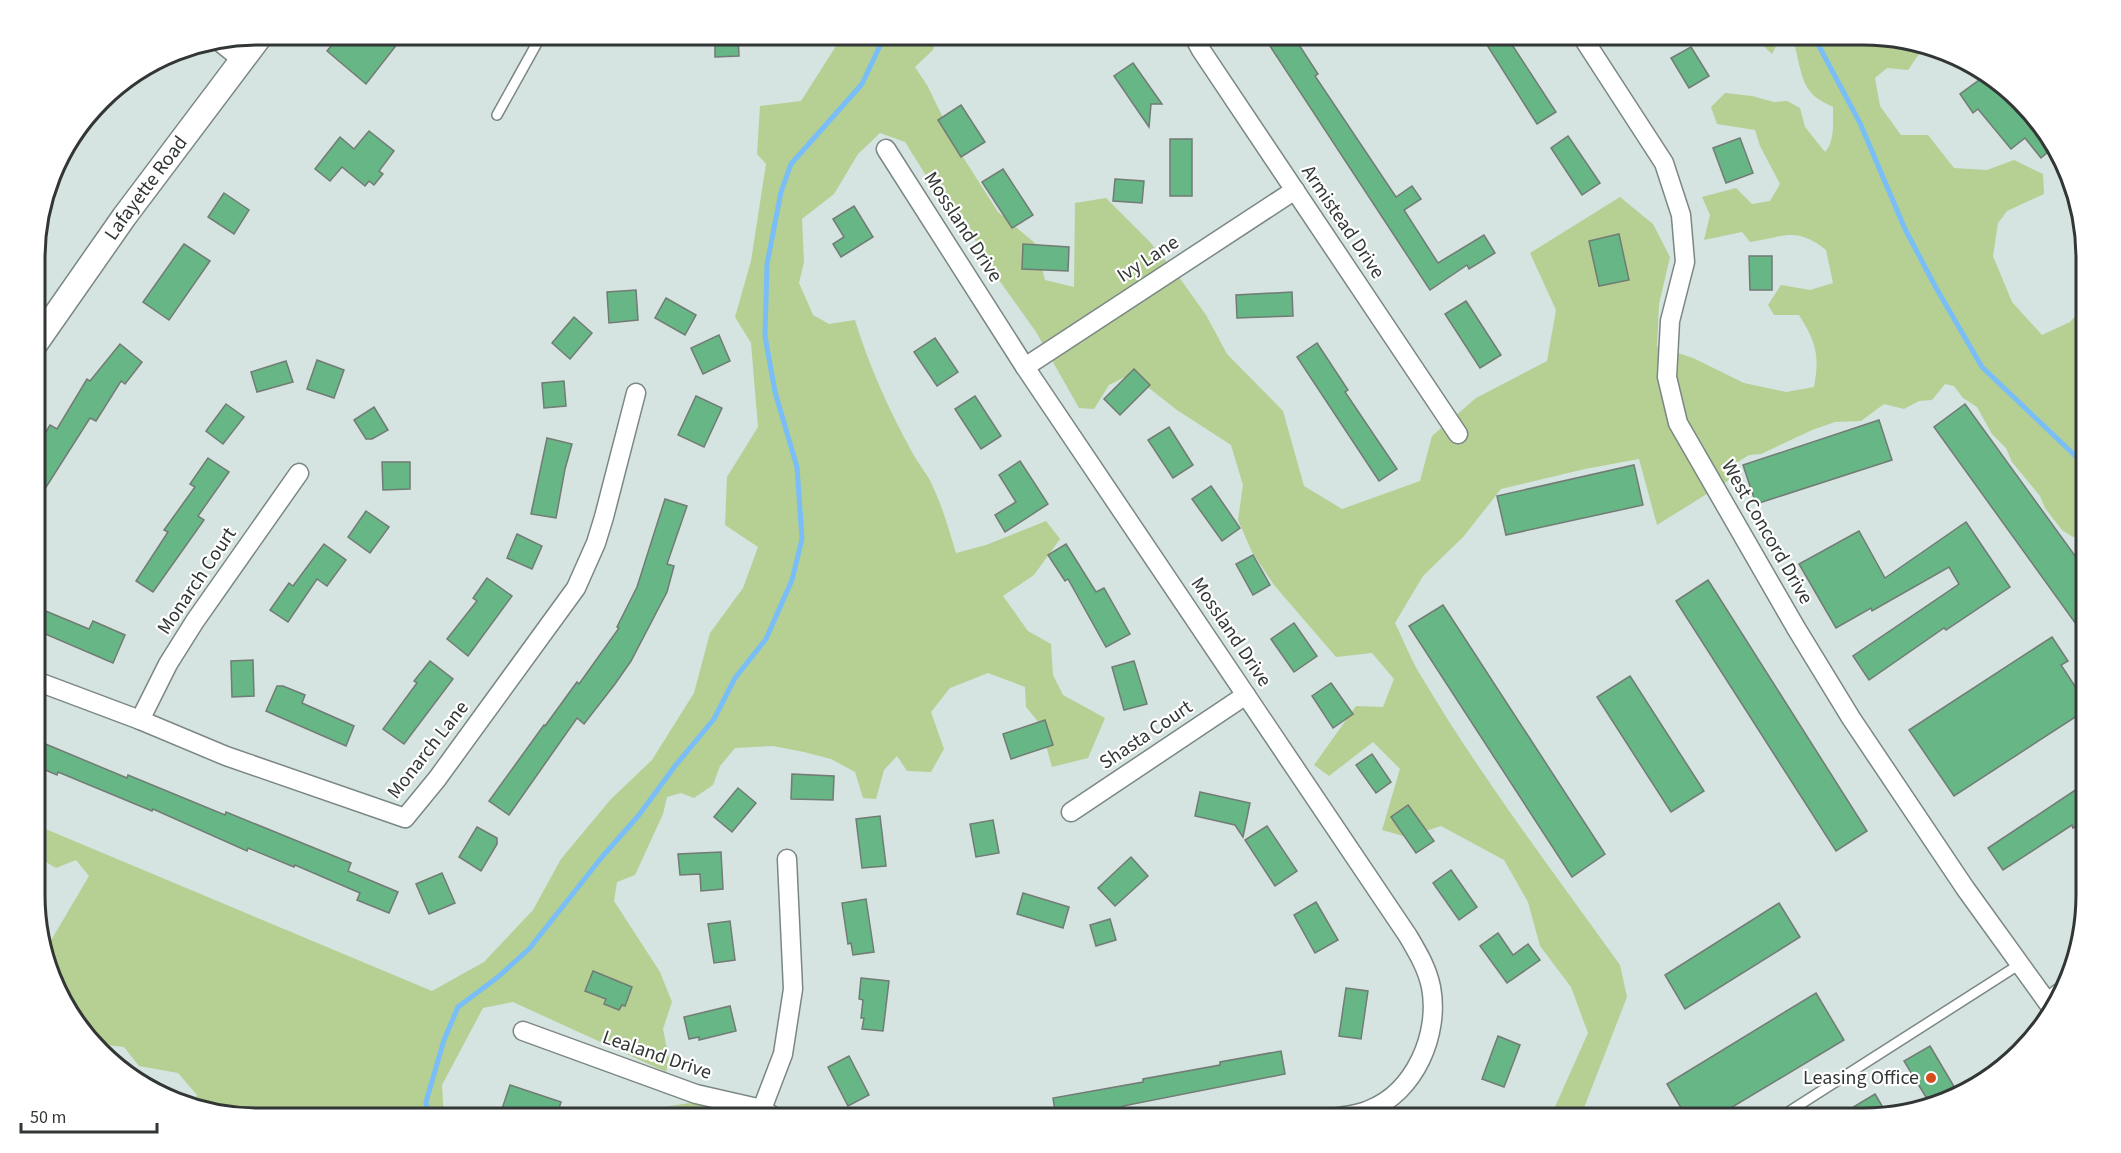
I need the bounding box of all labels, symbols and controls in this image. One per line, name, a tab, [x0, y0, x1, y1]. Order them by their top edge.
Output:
street label: Lafayette Road	[98, 130, 194, 246]
street label: Armistead Drive	[1295, 159, 1392, 285]
street label: Mossland Drive	[917, 166, 1009, 288]
street label: Ivy Lane	[1112, 229, 1184, 289]
street label: West Concord Drive	[1714, 455, 1820, 609]
street label: Monarch Court	[151, 522, 243, 640]
street label: Mossland Drive	[1184, 572, 1278, 692]
street label: Shasta Court	[1094, 693, 1198, 776]
street label: Monarch Lane	[381, 695, 475, 805]
street label: Lealand Drive	[599, 1023, 715, 1087]
place label: Leasing Office	[1803, 1064, 1919, 1092]
marker: Leasing Office	[1924, 1071, 1938, 1085]
scale bar	[21, 1096, 158, 1134]
text: 50 m	[30, 1105, 66, 1130]

